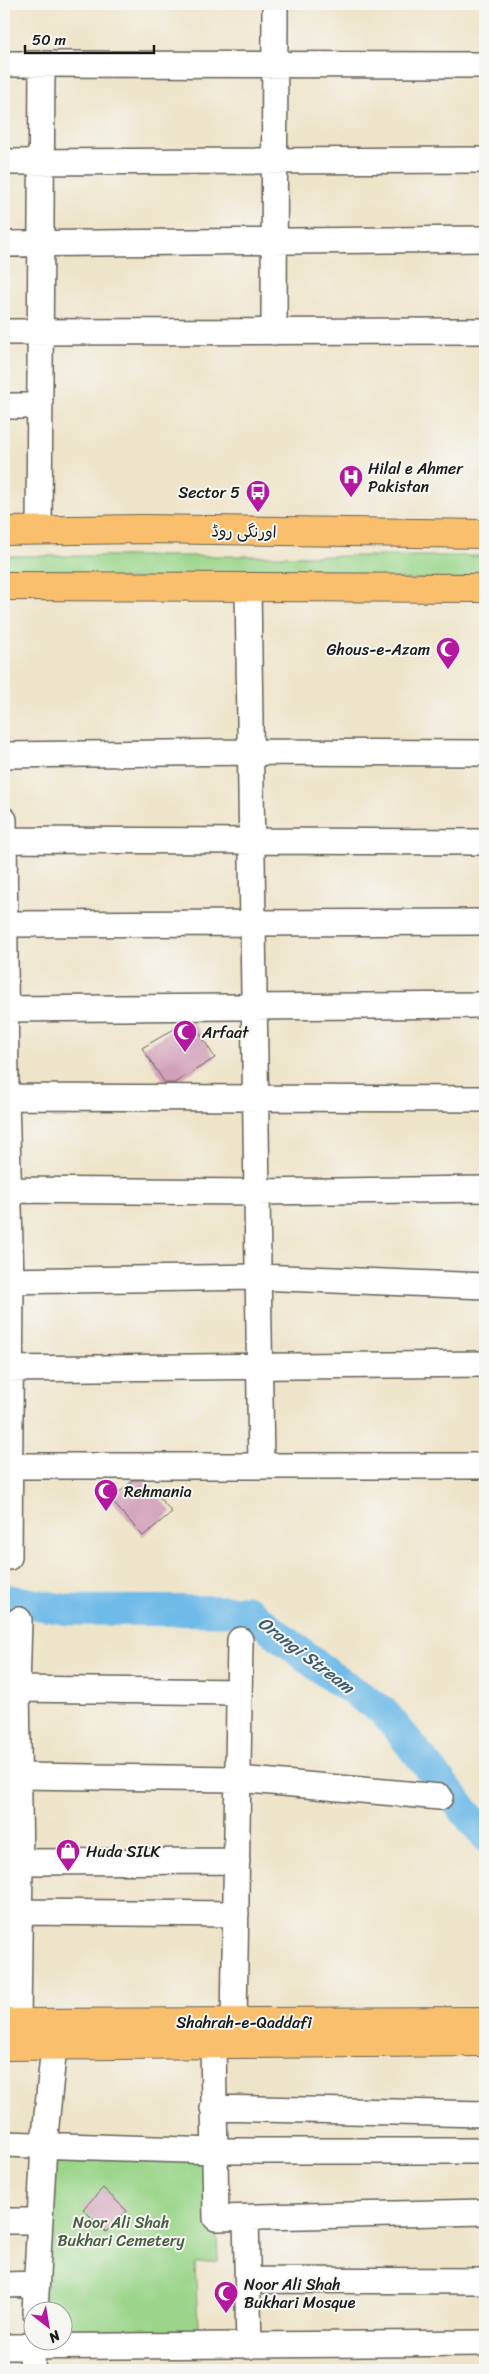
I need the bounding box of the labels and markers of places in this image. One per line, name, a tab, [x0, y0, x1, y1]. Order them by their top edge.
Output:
place label: Hilal e Ahmer Pakistan	[368, 454, 464, 501]
hospital icon: Hilal e Ahmer Pakistan	[338, 464, 364, 498]
place label: Sector 5	[178, 478, 240, 507]
bus stop icon: Sector 5	[245, 479, 271, 513]
place label: Ghous-e-Azam	[327, 635, 430, 664]
mosque icon: Ghous-e-Azam	[435, 636, 461, 670]
place label: Arfaat	[201, 1018, 249, 1047]
mosque icon: Arfaat	[172, 1019, 198, 1053]
place label: Rehmania	[124, 1477, 192, 1506]
mosque icon: Rehmania	[93, 1478, 119, 1512]
place label: Huda SILK	[86, 1837, 161, 1866]
shop icon: Huda SILK	[55, 1838, 81, 1872]
place label: Noor Ali Shah Bukhari Mosque	[244, 2270, 356, 2317]
mosque icon: Noor Ali Shah Bukhari Mosque	[213, 2280, 239, 2314]

